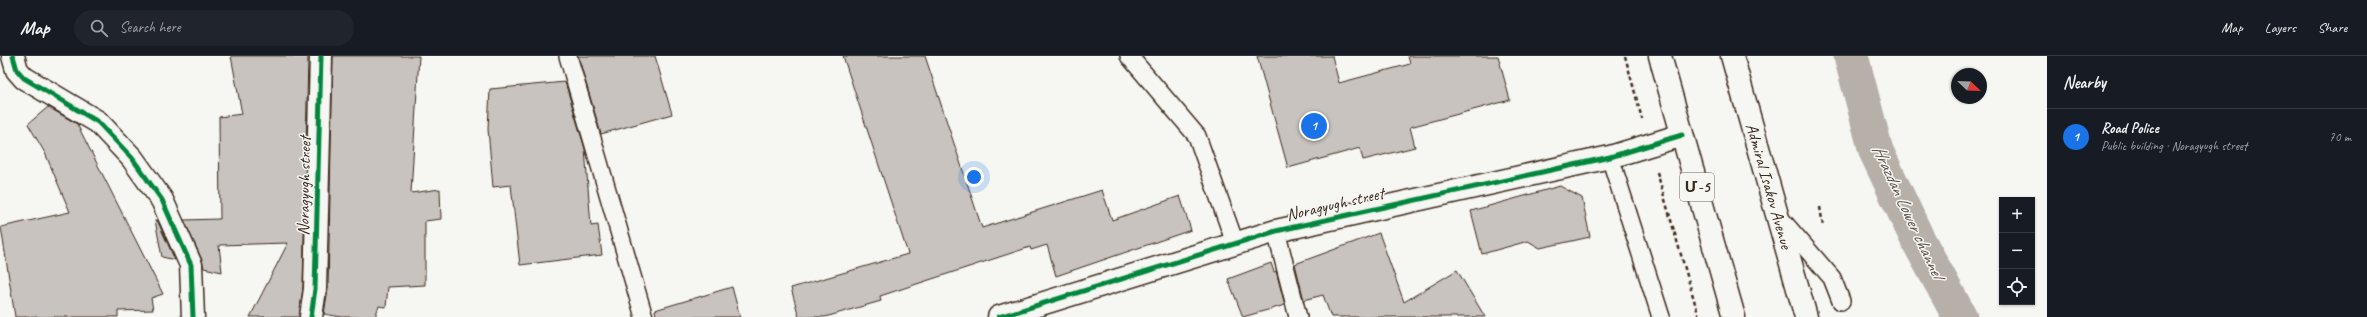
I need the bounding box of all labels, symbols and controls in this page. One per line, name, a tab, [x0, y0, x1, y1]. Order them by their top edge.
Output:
search box	[74, 10, 354, 46]
text: Map	[20, 16, 50, 40]
icon: search	[88, 17, 110, 39]
text: Search here	[120, 18, 181, 37]
text: Map	[2221, 19, 2243, 36]
text: Layers	[2265, 19, 2296, 36]
text: Share	[2318, 19, 2347, 36]
north arrow	[1951, 68, 1987, 104]
text: Nearby	[2063, 72, 2106, 93]
pin: 1	[1301, 111, 1327, 141]
text: Road Police	[2101, 119, 2159, 138]
street label: Admiral Isakov Avenue	[1741, 121, 1797, 253]
text: 1	[2073, 129, 2079, 145]
text: 70 m	[2329, 129, 2351, 145]
street label: Noragyugh street	[293, 134, 315, 236]
text: Public building · Noragyugh street	[2101, 138, 2247, 154]
water label: Hrazdan Lower channel	[1868, 141, 1951, 286]
your location	[964, 167, 984, 187]
road number: Մ-5	[1680, 173, 1714, 201]
street label: Noragyugh street	[1284, 182, 1388, 225]
map controls	[1999, 197, 2035, 305]
button: +	[1999, 197, 2035, 233]
button: −	[1999, 233, 2035, 269]
button: locate	[1999, 269, 2035, 305]

